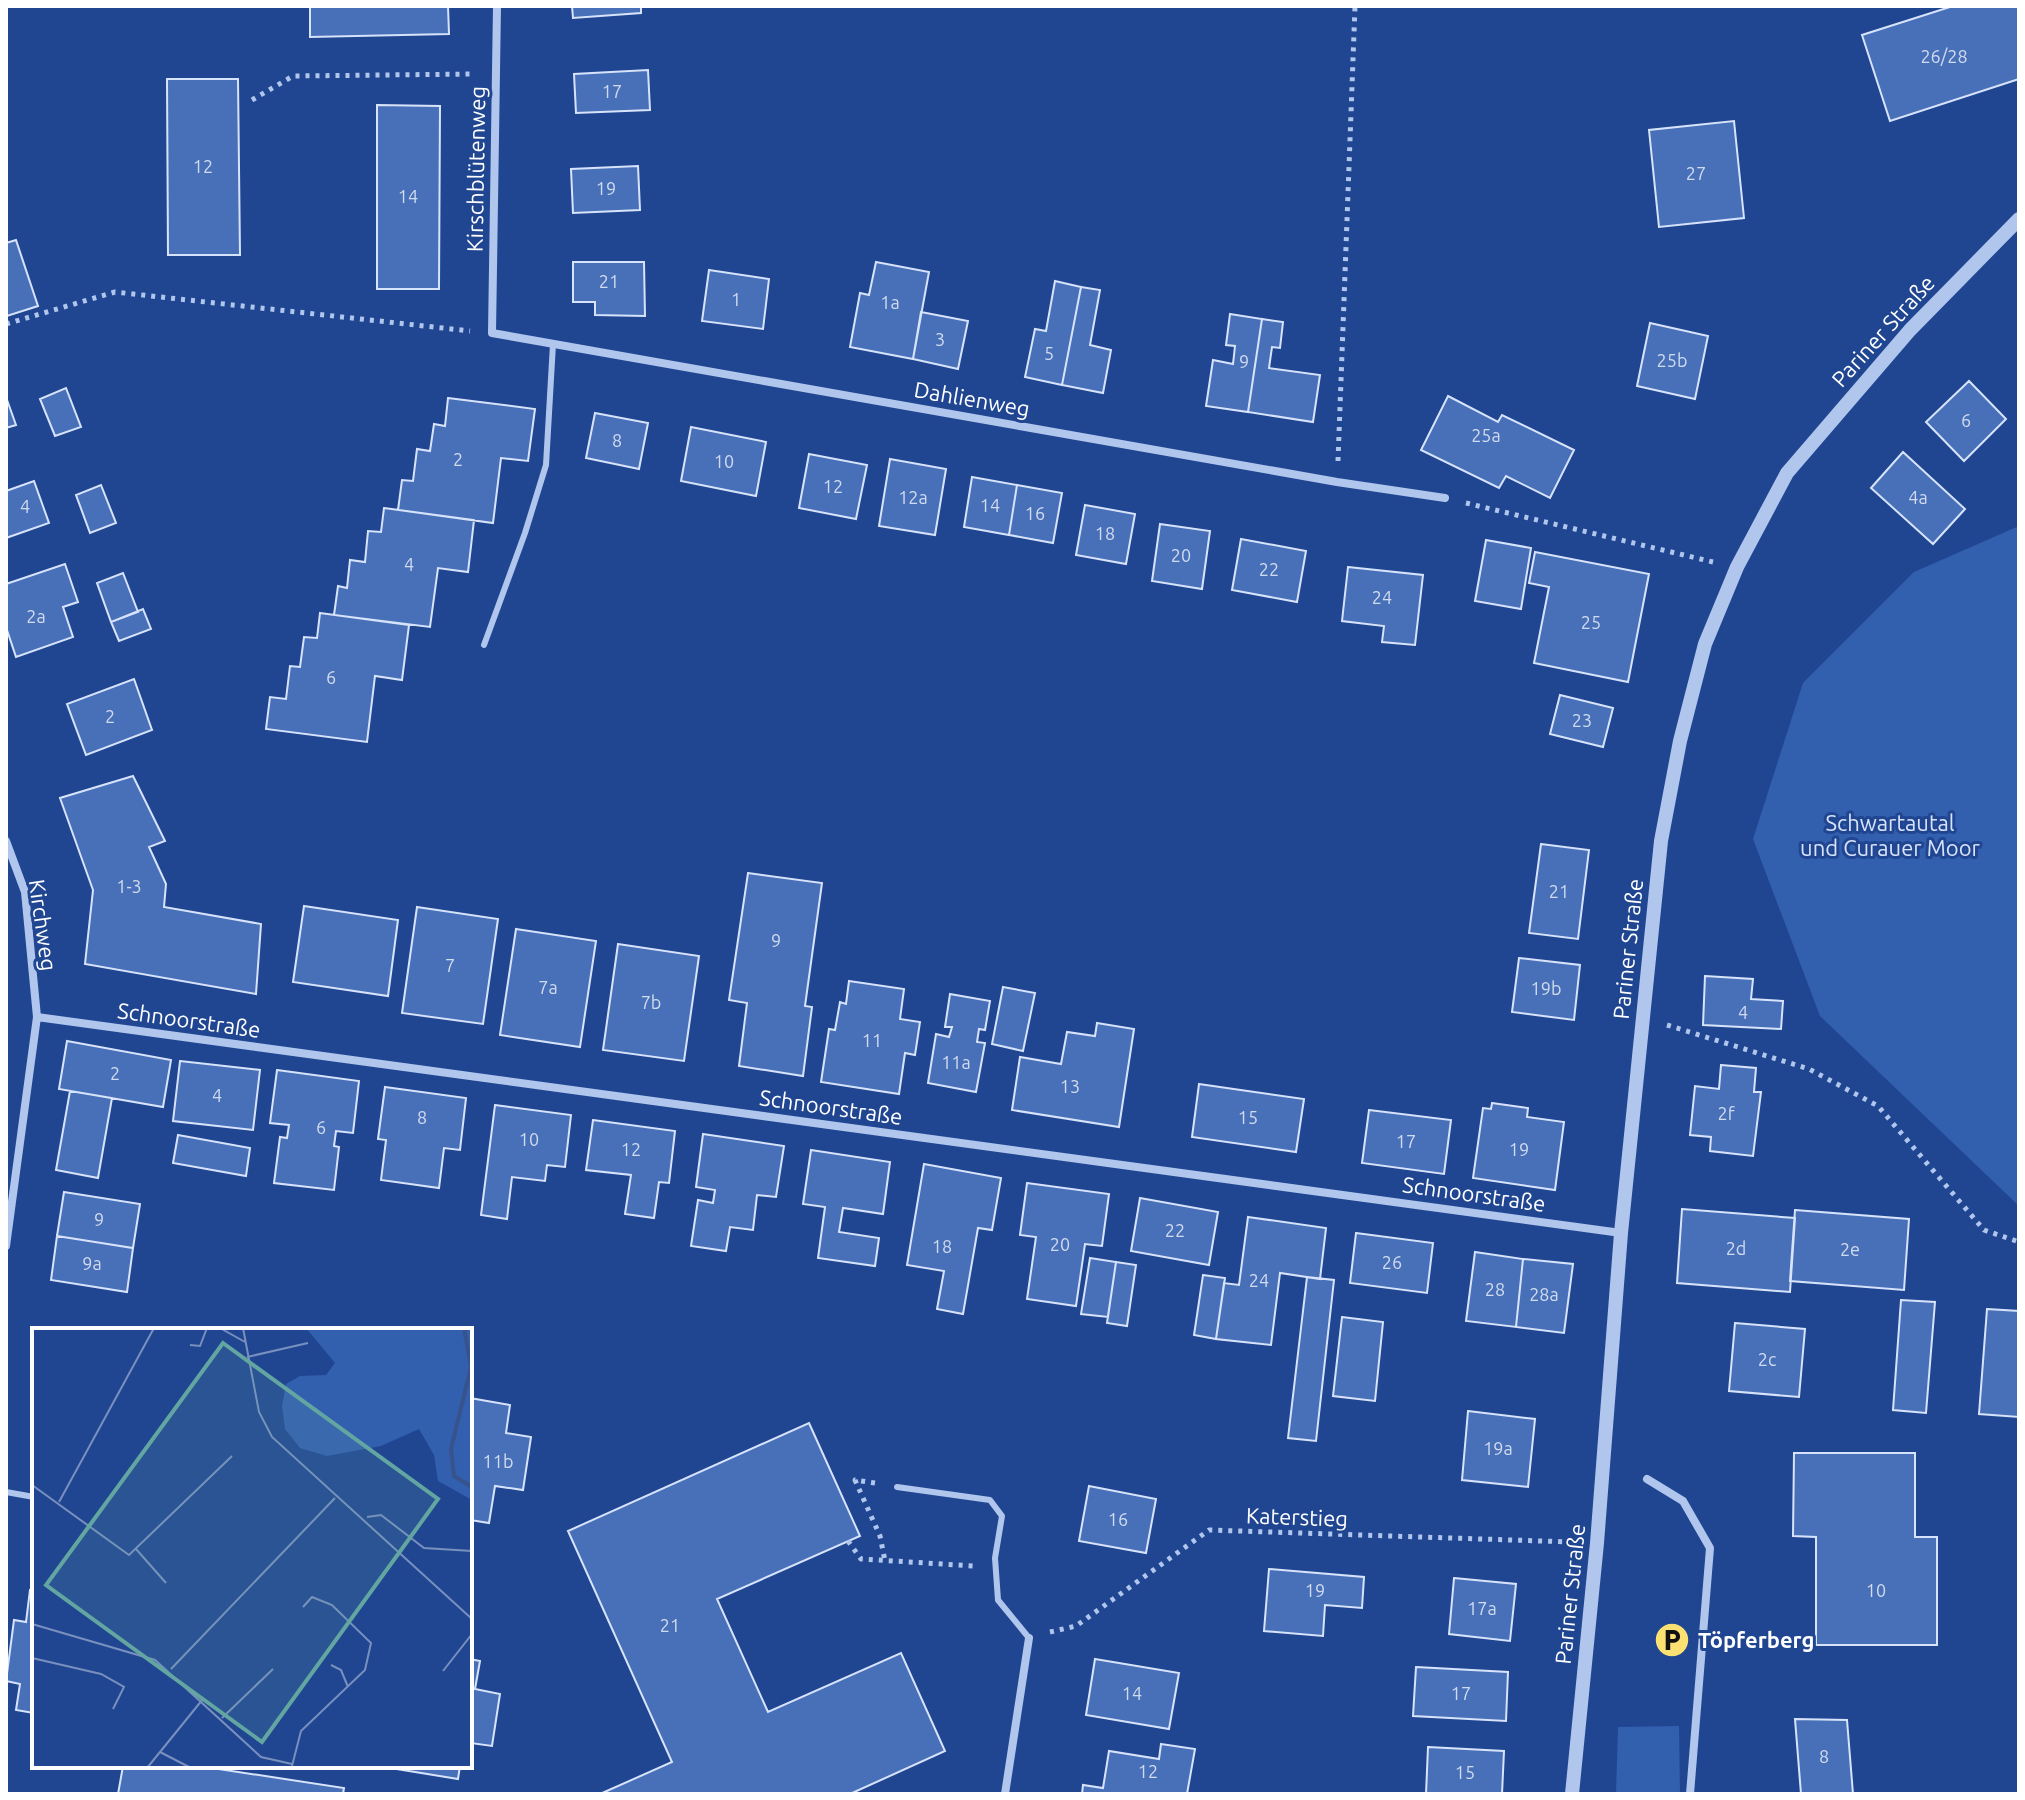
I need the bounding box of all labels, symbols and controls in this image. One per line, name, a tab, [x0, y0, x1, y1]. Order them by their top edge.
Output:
house number: 26/28	[1920, 46, 1968, 66]
house number: 17	[602, 81, 622, 101]
street label: Kirschblütenweg	[462, 86, 489, 252]
house number: 12	[193, 156, 213, 176]
house number: 27	[1686, 163, 1706, 183]
house number: 19	[596, 178, 616, 198]
house number: 14	[398, 186, 418, 206]
street label: Pariner Straße	[1826, 270, 1939, 392]
house number: 21	[599, 271, 619, 291]
house number: 1	[731, 289, 741, 309]
house number: 1a	[880, 292, 900, 312]
house number: 3	[935, 329, 945, 349]
house number: 5	[1044, 343, 1054, 363]
house number: 25b	[1657, 350, 1687, 370]
house number: 9	[1239, 351, 1249, 371]
street label: Dahlienweg	[912, 376, 1032, 421]
house number: 6	[1961, 410, 1971, 430]
house number: 25a	[1471, 425, 1501, 445]
house number: 8	[612, 430, 622, 450]
house number: 2	[453, 449, 463, 469]
house number: 10	[714, 451, 734, 471]
house number: 12	[823, 476, 843, 496]
house number: 12a	[898, 487, 928, 507]
house number: 4a	[1908, 487, 1928, 507]
house number: 14	[980, 495, 1000, 515]
house number: 4	[20, 496, 30, 516]
house number: 16	[1025, 503, 1045, 523]
house number: 18	[1095, 523, 1115, 543]
house number: 20	[1171, 545, 1191, 565]
house number: 4	[404, 554, 414, 574]
house number: 22	[1259, 559, 1279, 579]
house number: 24	[1372, 587, 1392, 607]
house number: 2a	[26, 606, 46, 626]
house number: 25	[1581, 612, 1601, 632]
house number: 6	[326, 667, 336, 687]
house number: 2	[105, 706, 115, 726]
house number: 23	[1572, 710, 1592, 730]
park label: Schwartautal und Curauer Moor	[1800, 810, 1981, 860]
house number: 1-3	[116, 876, 142, 896]
street label: Pariner Straße	[1608, 877, 1647, 1020]
street label: Kirchweg	[25, 878, 62, 972]
house number: 21	[1549, 881, 1569, 901]
house number: 9	[771, 930, 781, 950]
house number: 7	[445, 955, 455, 975]
house number: 7a	[538, 977, 558, 997]
house number: 19b	[1531, 978, 1561, 998]
house number: 7b	[641, 992, 661, 1012]
street label: Schnoorstraße	[116, 997, 262, 1042]
house number: 4	[1738, 1002, 1748, 1022]
house number: 11	[862, 1030, 882, 1050]
house number: 11a	[941, 1052, 971, 1072]
house number: 2	[110, 1063, 120, 1083]
house number: 13	[1060, 1076, 1080, 1096]
street label: Schnoorstraße	[758, 1084, 904, 1129]
house number: 4	[212, 1085, 222, 1105]
house number: 2f	[1717, 1103, 1735, 1123]
house number: 8	[417, 1107, 427, 1127]
house number: 15	[1238, 1107, 1258, 1127]
house number: 6	[316, 1117, 326, 1137]
house number: 10	[519, 1129, 539, 1149]
house number: 17	[1396, 1131, 1416, 1151]
house number: 12	[621, 1139, 641, 1159]
house number: 19	[1509, 1139, 1529, 1159]
street label: Schnoorstraße	[1401, 1171, 1547, 1216]
house number: 9	[94, 1209, 104, 1229]
house number: 22	[1165, 1220, 1185, 1240]
house number: 20	[1050, 1234, 1070, 1254]
house number: 18	[932, 1236, 952, 1256]
house number: 2d	[1726, 1238, 1746, 1258]
house number: 2e	[1840, 1239, 1860, 1259]
house number: 26	[1382, 1252, 1402, 1272]
house number: 9a	[82, 1253, 102, 1273]
house number: 24	[1249, 1270, 1269, 1290]
house number: 28	[1485, 1279, 1505, 1299]
house number: 28a	[1529, 1284, 1559, 1304]
inset map	[32, 1328, 472, 1768]
house number: 2c	[1758, 1349, 1776, 1369]
house number: 19a	[1483, 1438, 1513, 1458]
house number: 11b	[483, 1451, 513, 1471]
street label: Katerstieg	[1246, 1502, 1348, 1531]
house number: 16	[1108, 1509, 1128, 1529]
street label: Pariner Straße	[1550, 1522, 1589, 1665]
house number: 19	[1305, 1580, 1325, 1600]
house number: 10	[1866, 1580, 1886, 1600]
house number: 17a	[1467, 1598, 1497, 1618]
house number: 21	[660, 1615, 680, 1635]
parking icon: Töpferberg	[1653, 1621, 1691, 1659]
place label: Töpferberg	[1698, 1627, 1814, 1652]
house number: 14	[1122, 1683, 1142, 1703]
house number: 17	[1451, 1683, 1471, 1703]
house number: 8	[1819, 1746, 1829, 1766]
house number: 12	[1138, 1761, 1158, 1781]
house number: 15	[1455, 1762, 1475, 1782]

